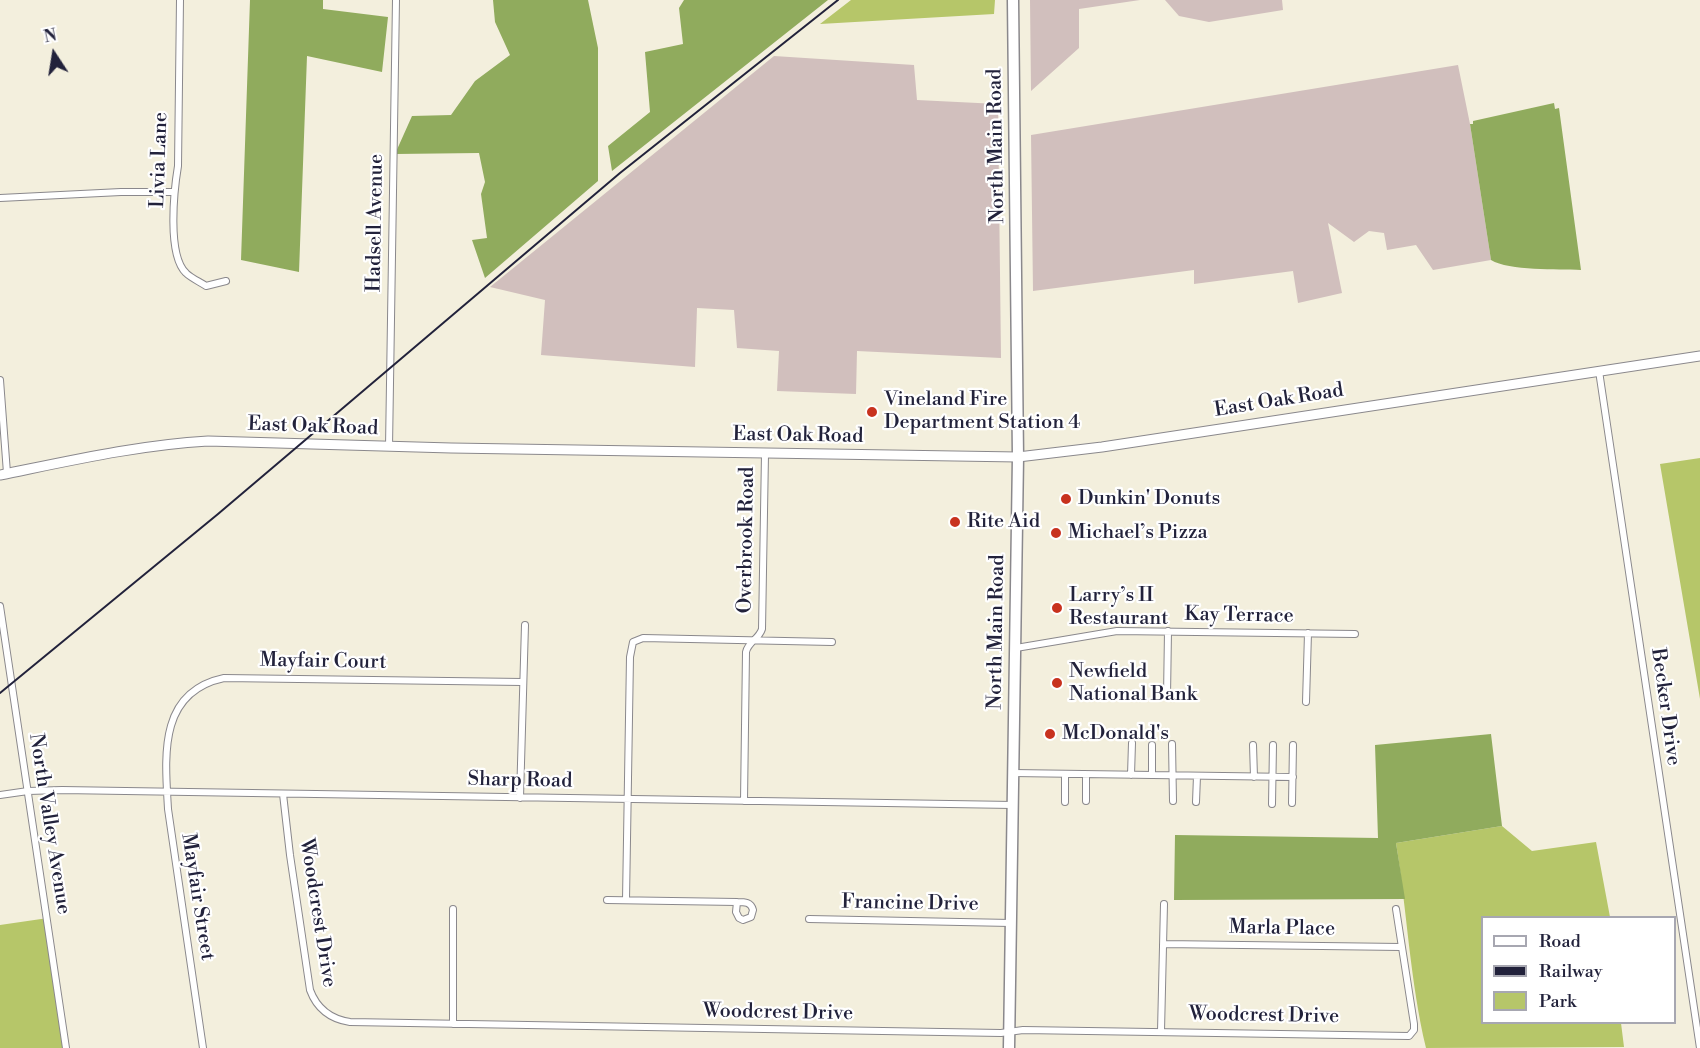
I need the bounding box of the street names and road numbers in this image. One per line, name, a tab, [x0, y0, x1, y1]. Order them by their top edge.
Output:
street label: North Main Road	[984, 68, 1010, 224]
street label: Livia Lane	[146, 112, 174, 208]
street label: Hadsell Avenue	[363, 154, 389, 292]
street label: East Oak Road	[1213, 379, 1345, 423]
street label: East Oak Road	[247, 413, 379, 441]
street label: East Oak Road	[732, 423, 864, 449]
street label: Overbrook Road	[734, 466, 760, 614]
street label: North Main Road	[984, 554, 1010, 710]
street label: Kay Terrace	[1184, 603, 1294, 629]
street label: Becker Drive	[1645, 647, 1685, 767]
street label: Mayfair Court	[259, 649, 387, 675]
street label: North Valley Avenue	[23, 732, 75, 916]
street label: Sharp Road	[467, 768, 573, 794]
street label: Mayfair Street	[175, 832, 219, 962]
street label: Woodcrest Drive	[293, 837, 341, 989]
street label: Francine Drive	[841, 891, 979, 917]
street label: Marla Place	[1229, 916, 1335, 942]
street label: Woodcrest Drive	[703, 1000, 853, 1026]
street label: Woodcrest Drive	[1189, 1003, 1339, 1029]

